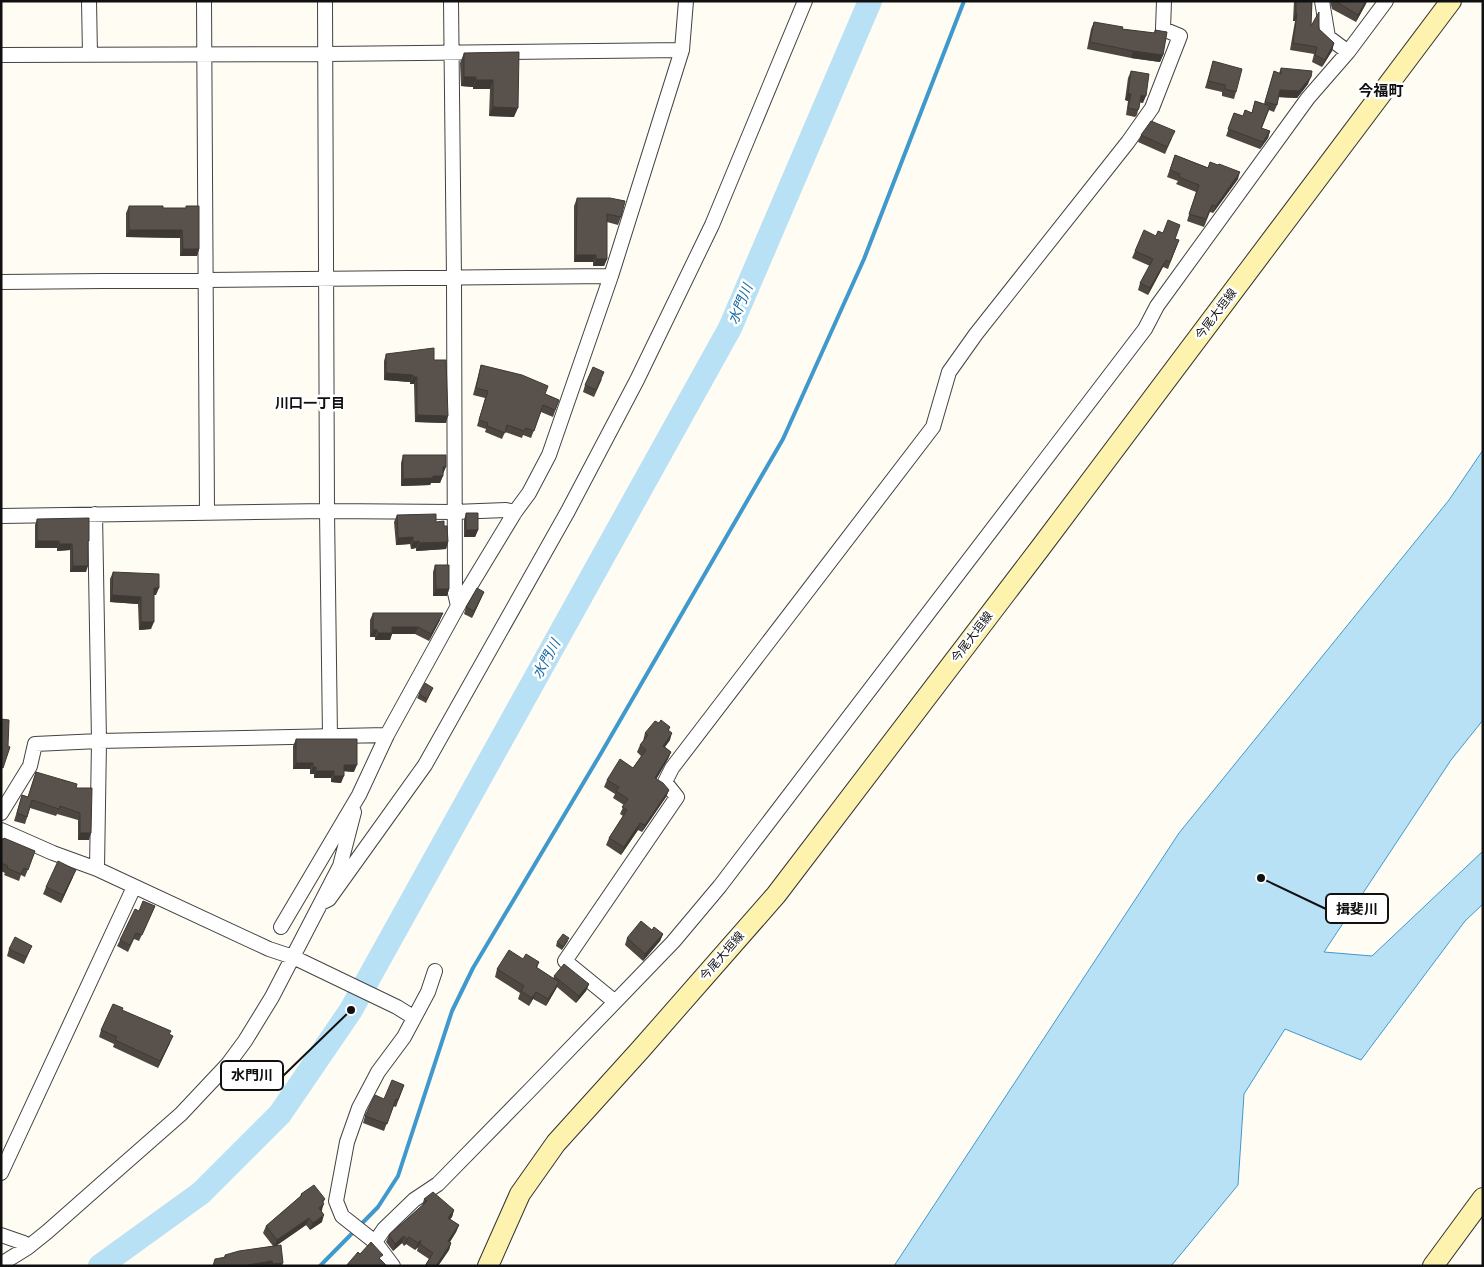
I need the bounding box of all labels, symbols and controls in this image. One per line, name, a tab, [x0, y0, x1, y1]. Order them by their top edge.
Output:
district label: 今福町	[1358, 82, 1404, 100]
water label: 水門川	[724, 280, 756, 326]
street label: 今尾大垣線	[1192, 286, 1240, 342]
district label: 川口一丁目	[275, 395, 345, 411]
street label: 今尾大垣線	[948, 609, 996, 665]
water label: 水門川	[529, 635, 564, 681]
callout: 揖斐川	[1326, 894, 1388, 923]
text: 揖斐川	[1336, 901, 1378, 917]
street label: 今尾大垣線	[697, 929, 747, 983]
callout: 水門川	[221, 1061, 283, 1090]
text: 水門川	[231, 1067, 273, 1083]

